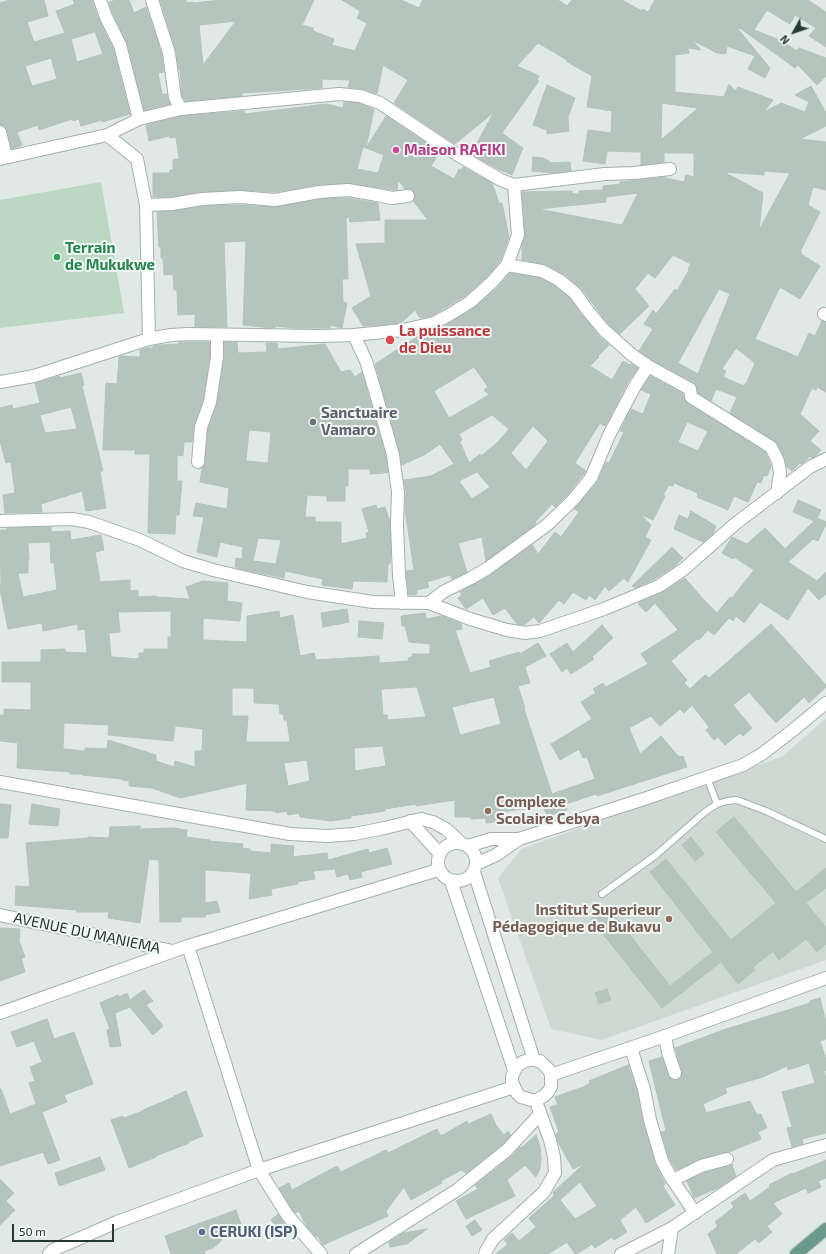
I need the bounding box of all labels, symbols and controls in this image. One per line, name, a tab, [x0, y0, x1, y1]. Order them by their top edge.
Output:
north arrow	[774, 12, 814, 52]
text: N	[777, 33, 792, 47]
place label: Maison RAFIKI	[404, 141, 506, 159]
marker: Maison RAFIKI	[391, 145, 401, 155]
place label: Terrain de Mukukwe	[65, 239, 155, 274]
marker: Terrain de Mukukwe	[52, 252, 62, 262]
place label: La puissance de Dieu	[399, 322, 490, 357]
marker: La puissance de Dieu	[384, 334, 396, 346]
place label: Sanctuaire Vamaro	[321, 404, 397, 439]
marker: Sanctuaire Vamaro	[308, 417, 318, 427]
place label: Complexe Scolaire Cebya	[496, 793, 600, 828]
marker: Complexe Scolaire Cebya	[483, 806, 493, 816]
place label: Institut Superieur Pédagogique de Bukavu	[493, 901, 661, 936]
street label: AVENUE DU MANIEMA	[12, 909, 162, 957]
marker: Institut Superieur Pédagogique de Bukavu	[664, 914, 674, 924]
scale bar	[14, 1216, 116, 1242]
place label: CERUKI (ISP)	[210, 1223, 297, 1241]
text: 50 m	[19, 1224, 46, 1238]
marker: CERUKI (ISP)	[197, 1227, 207, 1237]

